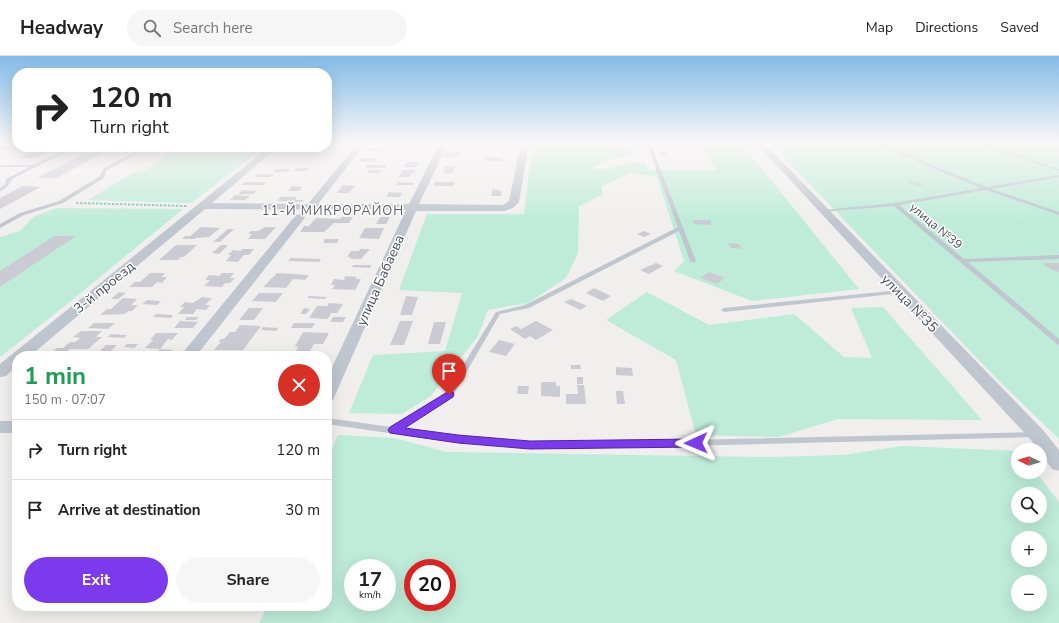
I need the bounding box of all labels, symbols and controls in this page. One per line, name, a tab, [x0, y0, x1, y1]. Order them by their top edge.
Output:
search box	[127, 10, 407, 46]
text: Headway	[20, 15, 103, 41]
icon: search	[141, 17, 163, 39]
text: Search here	[173, 18, 253, 38]
text: Map	[866, 18, 893, 37]
text: Directions	[915, 18, 978, 37]
text: Saved	[1000, 18, 1039, 37]
text: 120 m	[90, 79, 173, 117]
icon: right	[24, 84, 76, 136]
text: Turn right	[90, 115, 169, 139]
street label: улица №39	[906, 199, 966, 253]
district label: 11-Й МИКРОРАЙОН	[262, 201, 404, 220]
street label: улица Бабаева	[352, 232, 409, 329]
street label: 3-й проезд	[70, 257, 139, 318]
street label: улица №35	[877, 270, 942, 337]
pin	[432, 354, 466, 395]
text: 1 min	[24, 360, 86, 392]
icon: arrive	[438, 360, 460, 382]
button: close	[278, 364, 320, 406]
text: 150 m · 07:07	[24, 391, 106, 409]
position arrow	[675, 422, 717, 464]
icon: right	[24, 439, 46, 461]
text: Turn right	[58, 440, 127, 460]
text: 120 m	[276, 440, 320, 460]
north arrow	[1011, 443, 1047, 479]
map controls	[1011, 443, 1047, 611]
button: search	[1011, 487, 1047, 523]
icon: arrive	[24, 499, 46, 521]
text: Arrive at destination	[58, 500, 201, 520]
text: 30 m	[285, 500, 320, 520]
button: +	[1011, 531, 1047, 567]
button: Exit	[24, 557, 168, 603]
button: Share	[176, 557, 320, 603]
speed limit sign: 20	[404, 559, 456, 611]
text: 17	[358, 566, 382, 593]
button: −	[1011, 575, 1047, 611]
text: km/h	[359, 588, 381, 602]

